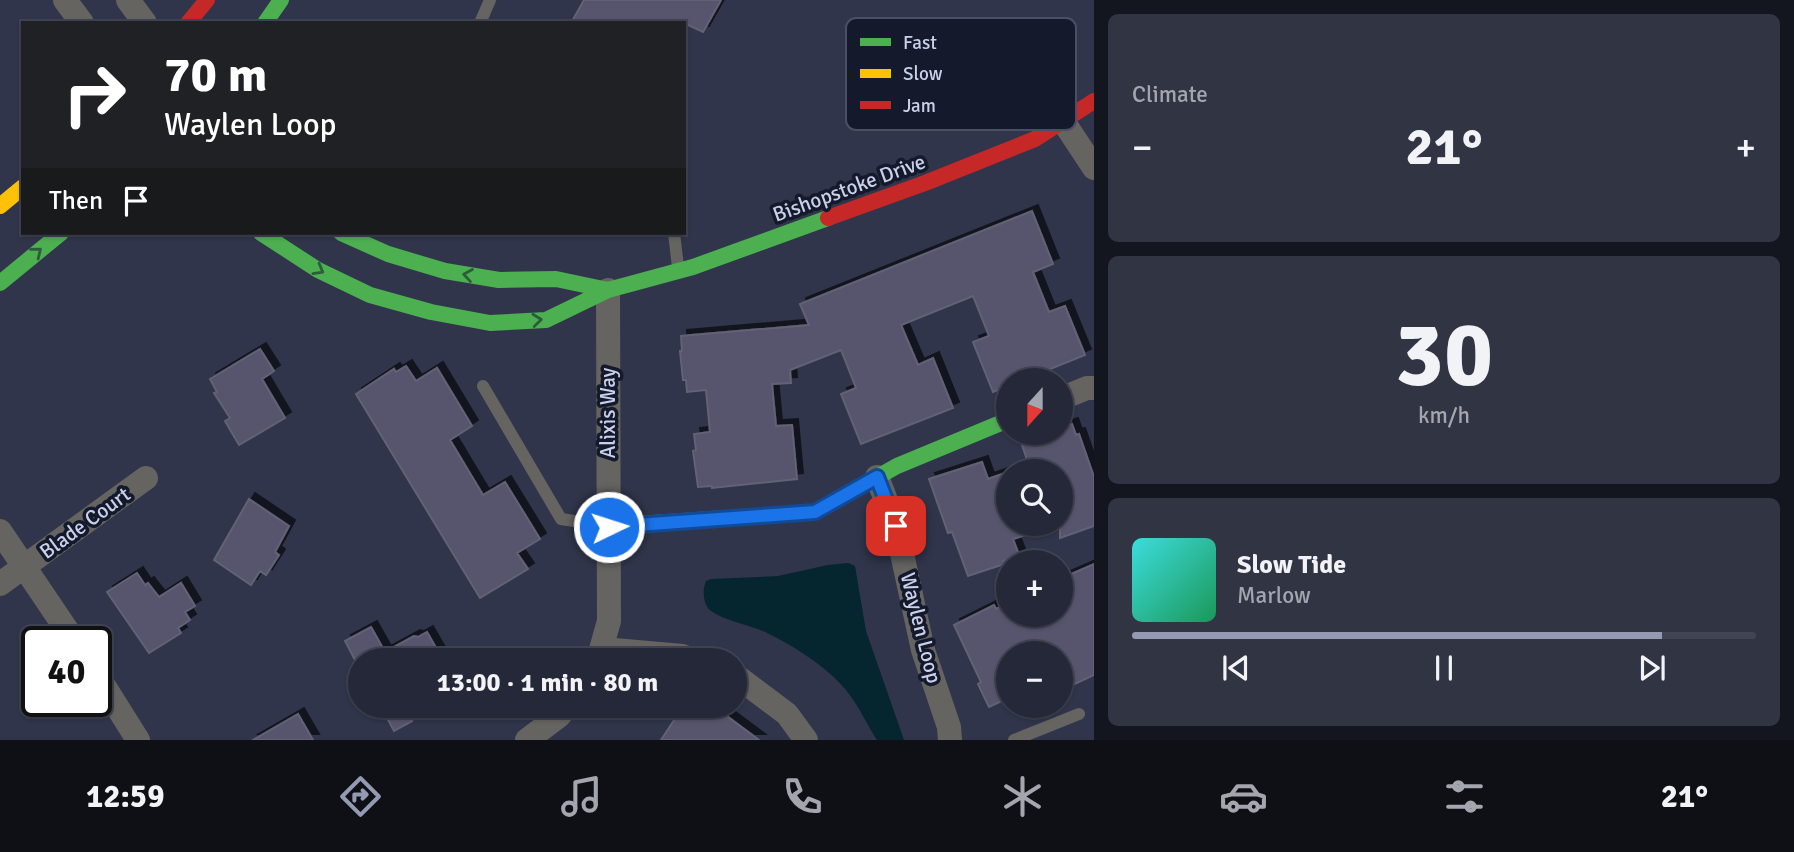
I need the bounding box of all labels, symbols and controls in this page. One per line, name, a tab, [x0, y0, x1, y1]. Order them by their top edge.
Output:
legend	[846, 18, 1076, 130]
text: Fast	[903, 31, 937, 55]
text: 70 m	[164, 45, 267, 105]
icon: right	[49, 49, 140, 140]
text: Slow	[903, 62, 943, 86]
text: Climate	[1132, 80, 1208, 109]
text: Jam	[903, 94, 936, 118]
text: Waylen Loop	[164, 105, 337, 144]
text: 21°	[1406, 115, 1482, 179]
text: −	[1132, 124, 1153, 171]
text: +	[1735, 124, 1756, 171]
street label: Bishopstoke Drive	[769, 148, 929, 228]
icon: arrive	[117, 182, 155, 220]
text: Then	[49, 185, 103, 217]
one-way arrow	[29, 248, 41, 261]
one-way arrow	[311, 262, 324, 275]
one-way arrow	[462, 268, 474, 283]
text: 30	[1395, 299, 1493, 412]
one-way arrow	[531, 312, 543, 327]
street label: Alixis Way	[595, 367, 621, 458]
north arrow	[996, 368, 1073, 444]
map controls	[996, 368, 1073, 718]
text: km/h	[1418, 401, 1470, 430]
button: search	[996, 459, 1073, 536]
street label: Blade Court	[34, 481, 136, 565]
position arrow	[572, 490, 646, 564]
pin	[866, 496, 926, 556]
icon: arrive	[877, 507, 915, 545]
text: Slow Tide	[1237, 549, 1346, 581]
button: +	[996, 550, 1073, 627]
street label: Waylen Loop	[895, 570, 947, 686]
text: Marlow	[1237, 581, 1311, 610]
speed limit sign: 40	[21, 626, 112, 717]
button: −	[996, 641, 1073, 718]
icon: previous	[1217, 649, 1255, 687]
icon: pause	[1425, 649, 1463, 687]
icon: next	[1633, 649, 1671, 687]
text: 13:00 · 1 min · 80 m	[437, 667, 658, 699]
icon: directions	[336, 772, 385, 821]
icon: music	[557, 772, 606, 821]
icon: phone	[778, 772, 827, 821]
icon: climate	[998, 772, 1047, 821]
icon: car	[1219, 772, 1268, 821]
icon: filters	[1440, 772, 1489, 821]
text: 12:59	[86, 777, 164, 816]
text: 21°	[1661, 777, 1708, 816]

